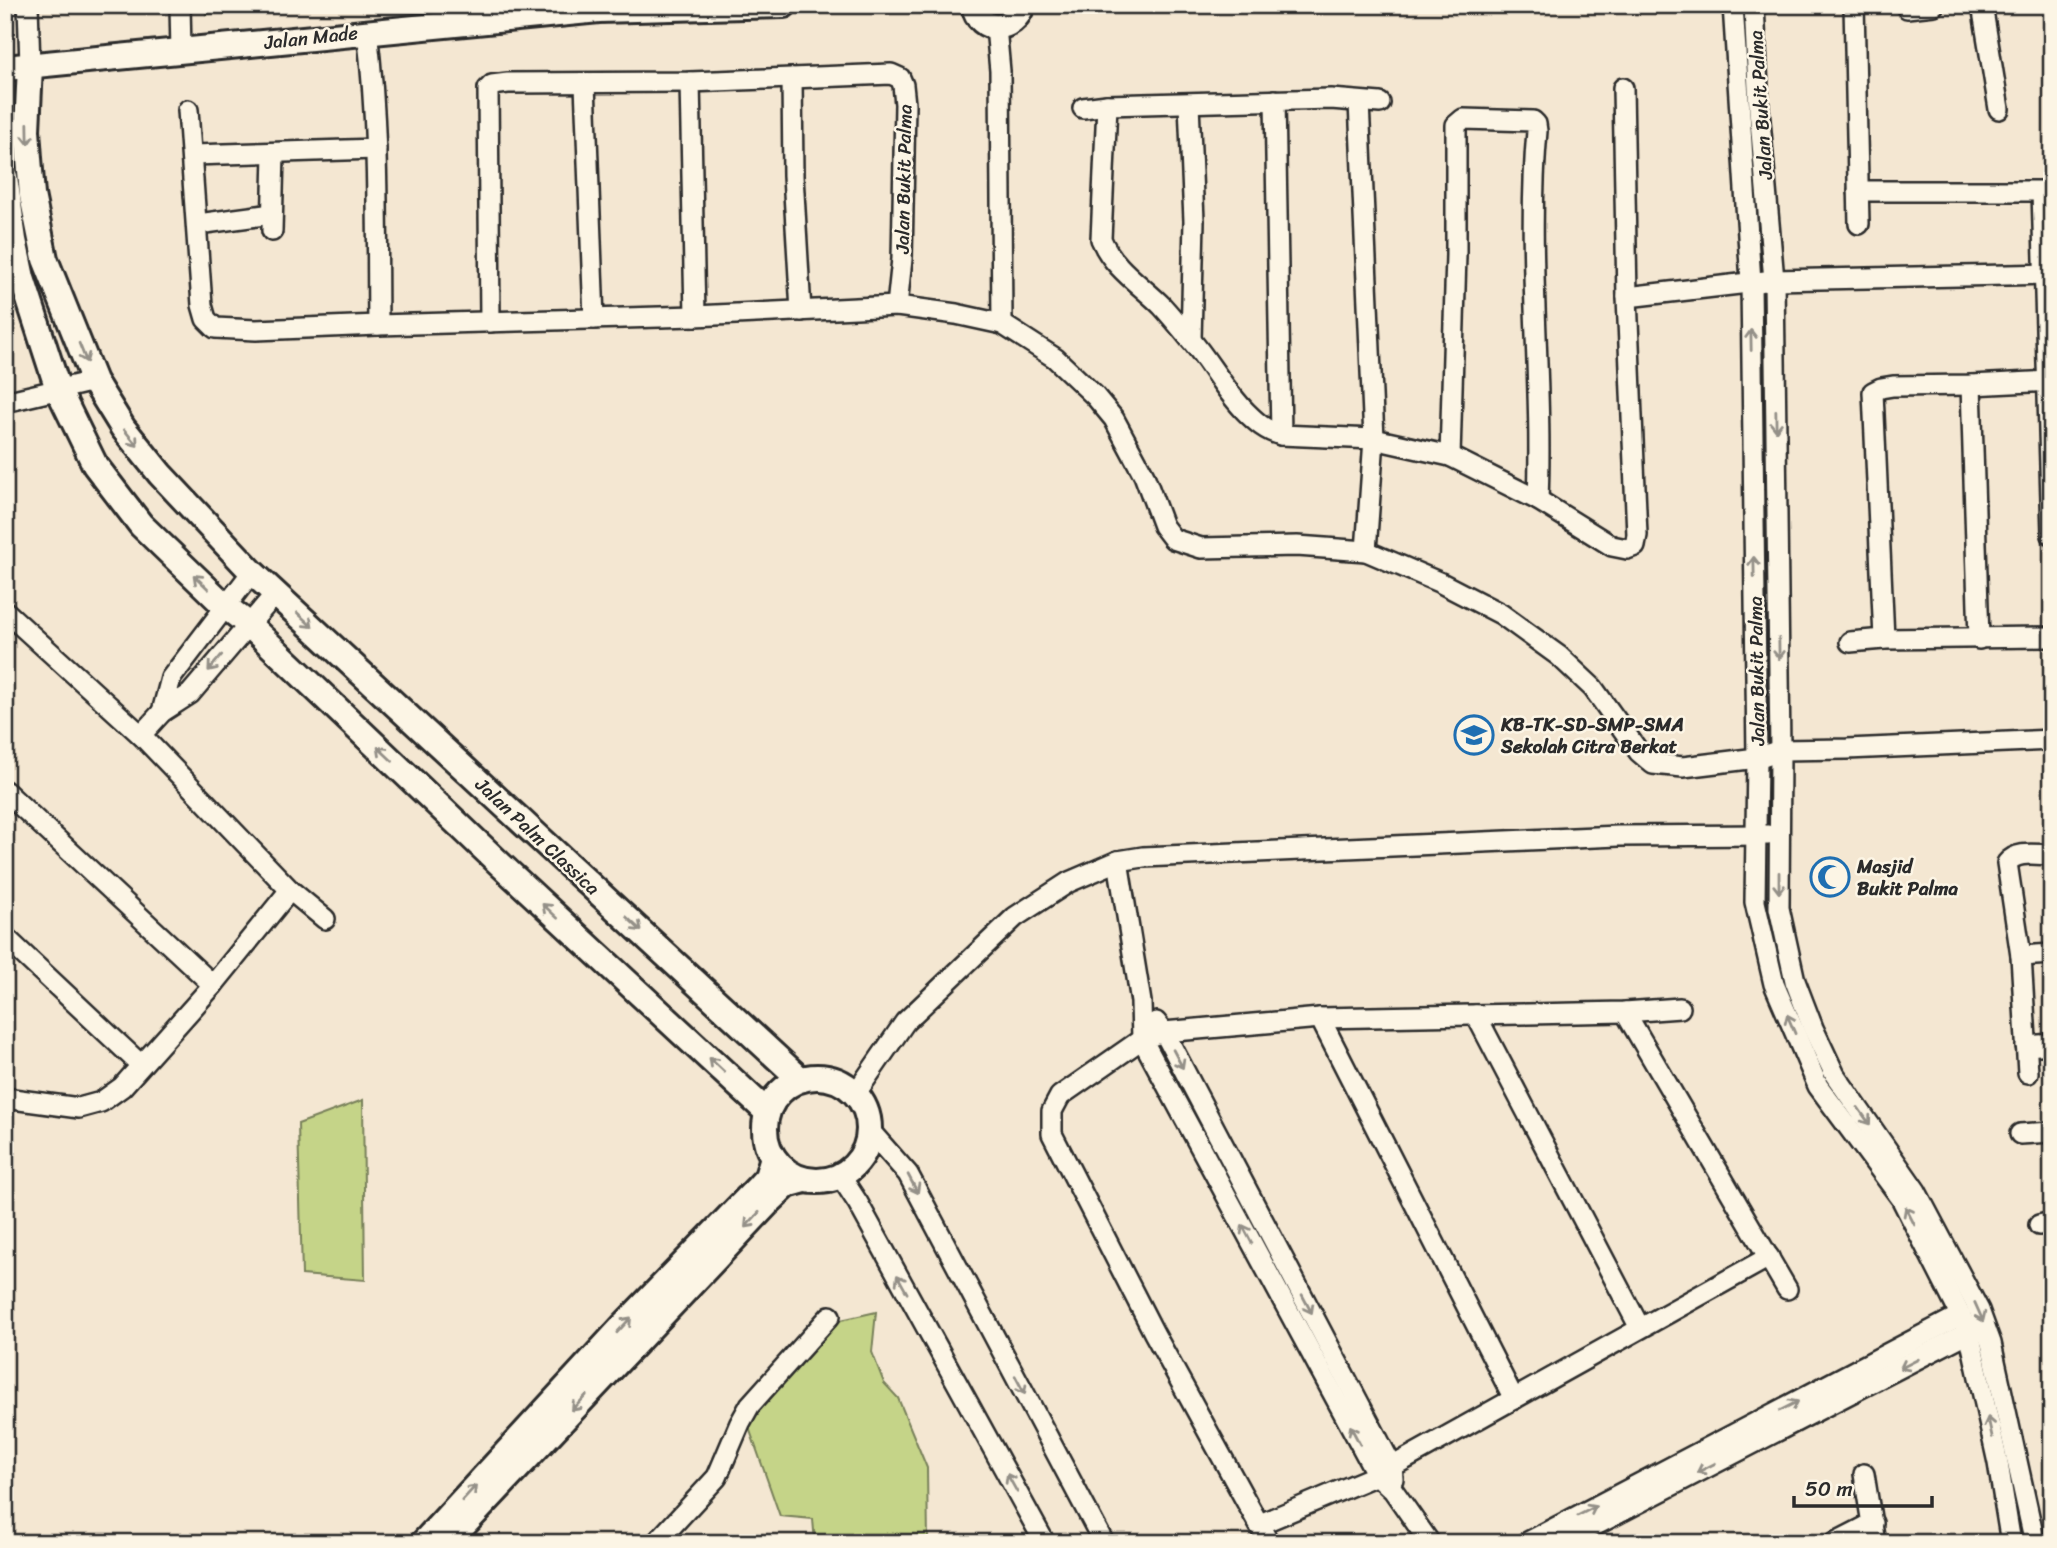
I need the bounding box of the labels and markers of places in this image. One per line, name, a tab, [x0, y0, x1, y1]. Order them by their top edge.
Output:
place label: KB-TK-SD-SMP-SMA Sekolah Citra Berkat	[1500, 708, 1684, 763]
school or university icon: KB-TK-SD-SMP-SMA Sekolah Citra Berkat	[1453, 714, 1495, 756]
place label: Masjid Bukit Palma	[1856, 850, 1958, 905]
mosque icon: Masjid Bukit Palma	[1809, 856, 1851, 898]

